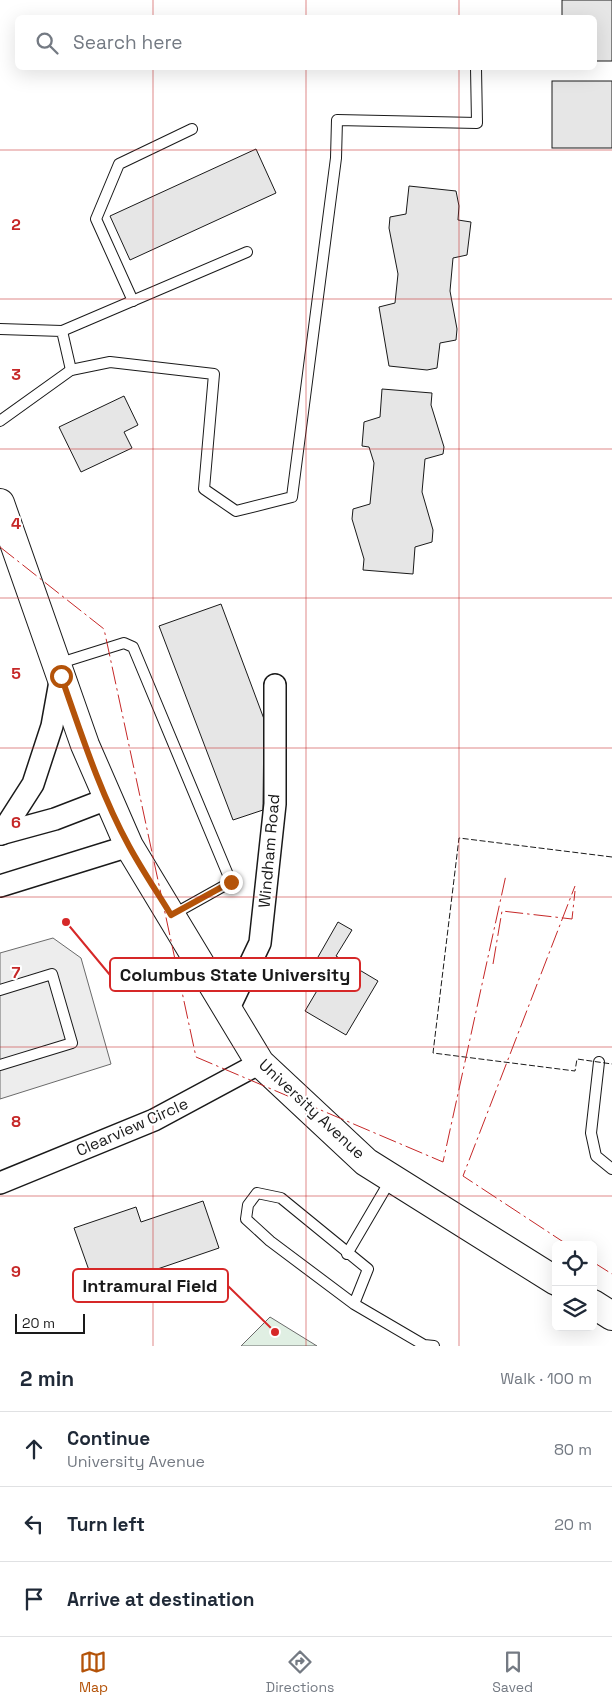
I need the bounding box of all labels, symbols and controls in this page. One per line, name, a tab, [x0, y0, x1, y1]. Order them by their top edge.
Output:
search box	[15, 15, 597, 70]
icon: search	[33, 29, 61, 57]
text: Search here	[73, 30, 183, 55]
text: 2	[11, 214, 21, 235]
text: 3	[11, 364, 21, 385]
text: 4	[11, 513, 21, 534]
text: 5	[11, 663, 21, 684]
route start	[50, 665, 73, 688]
street label: Windham Road	[254, 793, 284, 909]
text: 6	[11, 812, 21, 833]
route end	[220, 871, 243, 894]
callout: Columbus State University	[110, 958, 360, 991]
text: 7	[12, 962, 21, 983]
text: Columbus State University	[120, 963, 350, 986]
street label: University Avenue	[254, 1054, 370, 1164]
street label: Clearview Circle	[73, 1093, 191, 1161]
text: 8	[11, 1111, 21, 1132]
map controls	[552, 1241, 597, 1331]
button: locate	[552, 1241, 597, 1286]
text: 9	[11, 1261, 21, 1282]
callout: Intramural Field	[73, 1269, 228, 1302]
text: Intramural Field	[82, 1274, 218, 1297]
button: layers	[552, 1286, 597, 1331]
scale bar	[15, 1311, 85, 1334]
text: 20 m	[22, 1314, 55, 1332]
text: 2 min	[20, 1365, 74, 1392]
text: Walk · 100 m	[500, 1368, 592, 1389]
text: Continue	[67, 1426, 150, 1451]
icon: ahead	[20, 1435, 48, 1463]
text: 80 m	[554, 1439, 592, 1460]
text: University Avenue	[67, 1451, 205, 1472]
icon: left	[20, 1510, 48, 1538]
text: Turn left	[67, 1512, 145, 1537]
text: 20 m	[554, 1514, 592, 1535]
icon: arrive	[20, 1585, 48, 1613]
text: Arrive at destination	[67, 1587, 255, 1612]
tab: Map	[79, 1648, 108, 1696]
tab: Directions	[266, 1648, 334, 1696]
tab: Saved	[492, 1648, 533, 1696]

